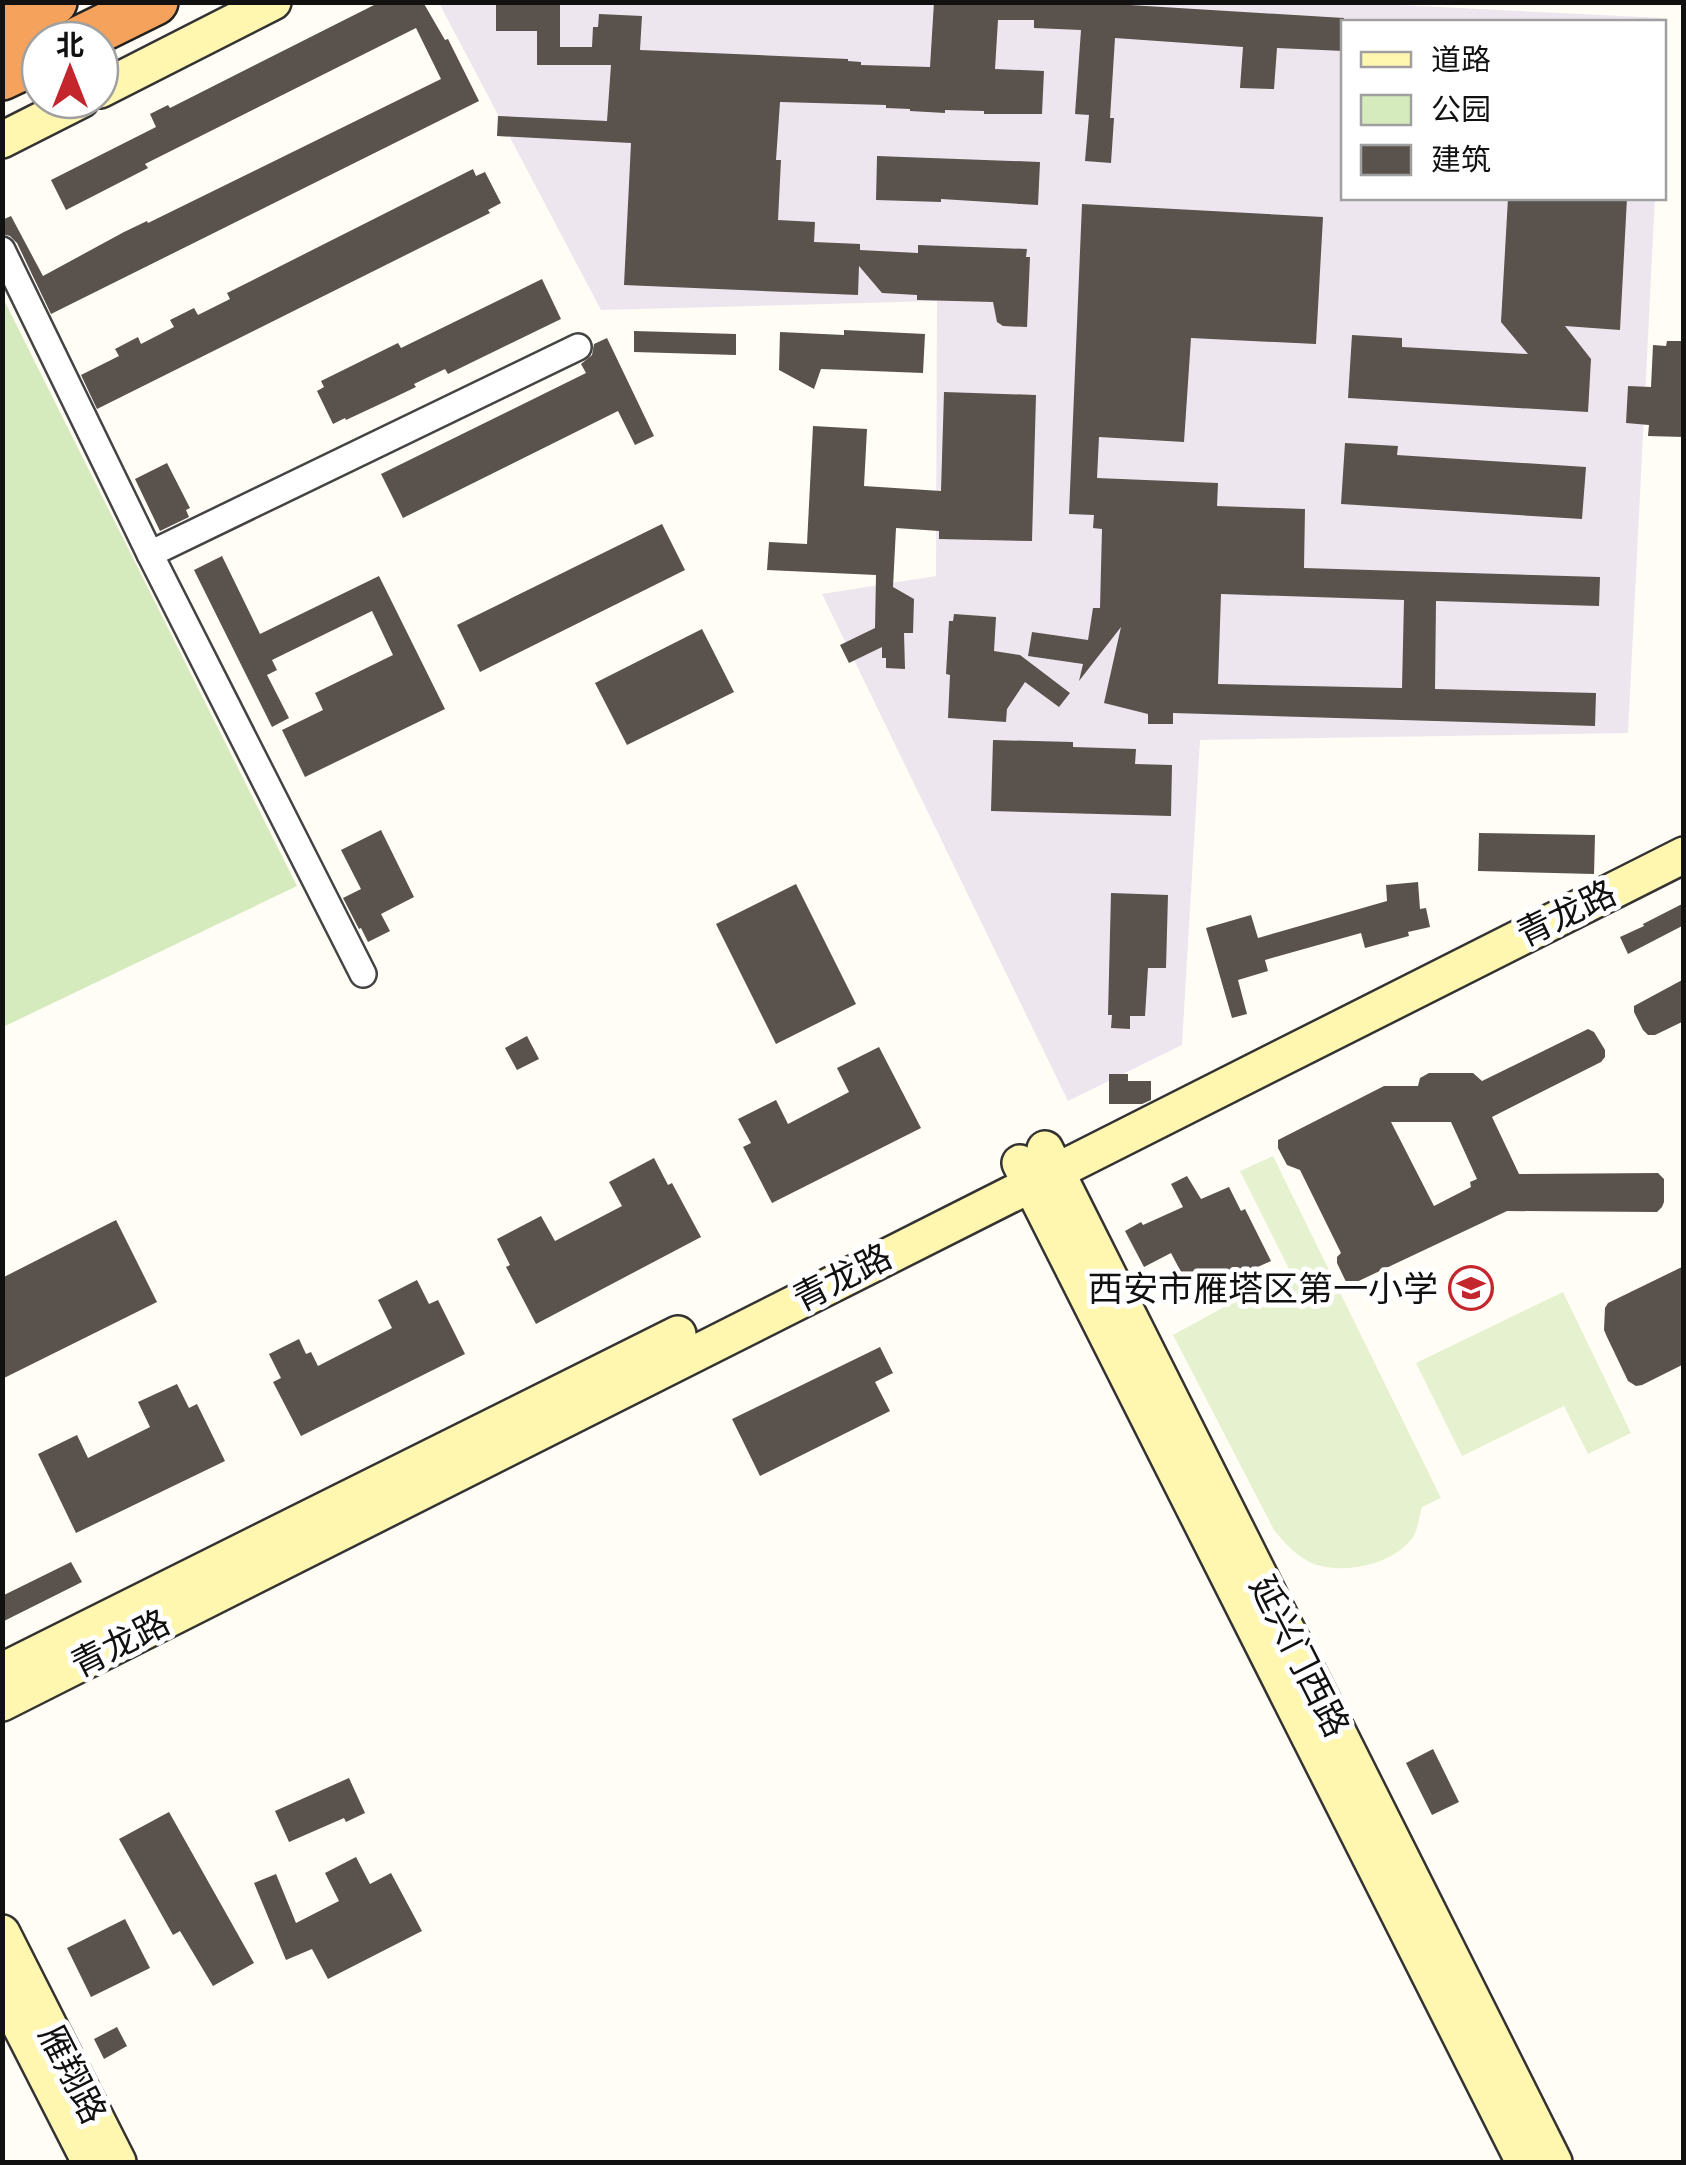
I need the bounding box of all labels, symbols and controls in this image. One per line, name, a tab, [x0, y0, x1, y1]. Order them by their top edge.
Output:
north arrow	[20, 20, 120, 120]
legend	[1341, 20, 1666, 200]
text: 北	[56, 28, 84, 63]
text: 道路	[1431, 41, 1491, 78]
text: 公园	[1431, 91, 1491, 128]
text: 建筑	[1431, 141, 1491, 178]
street label: 青龙路	[1509, 871, 1623, 955]
street label: 青龙路	[785, 1234, 899, 1320]
school or university icon: 西安市雁塔区第一小学	[1448, 1265, 1494, 1311]
place label: 西安市雁塔区第一小学	[1088, 1267, 1438, 1310]
street label: 延兴门西路	[1241, 1568, 1359, 1744]
street label: 青龙路	[63, 1600, 177, 1686]
street label: 雁翔路	[30, 2017, 116, 2131]

